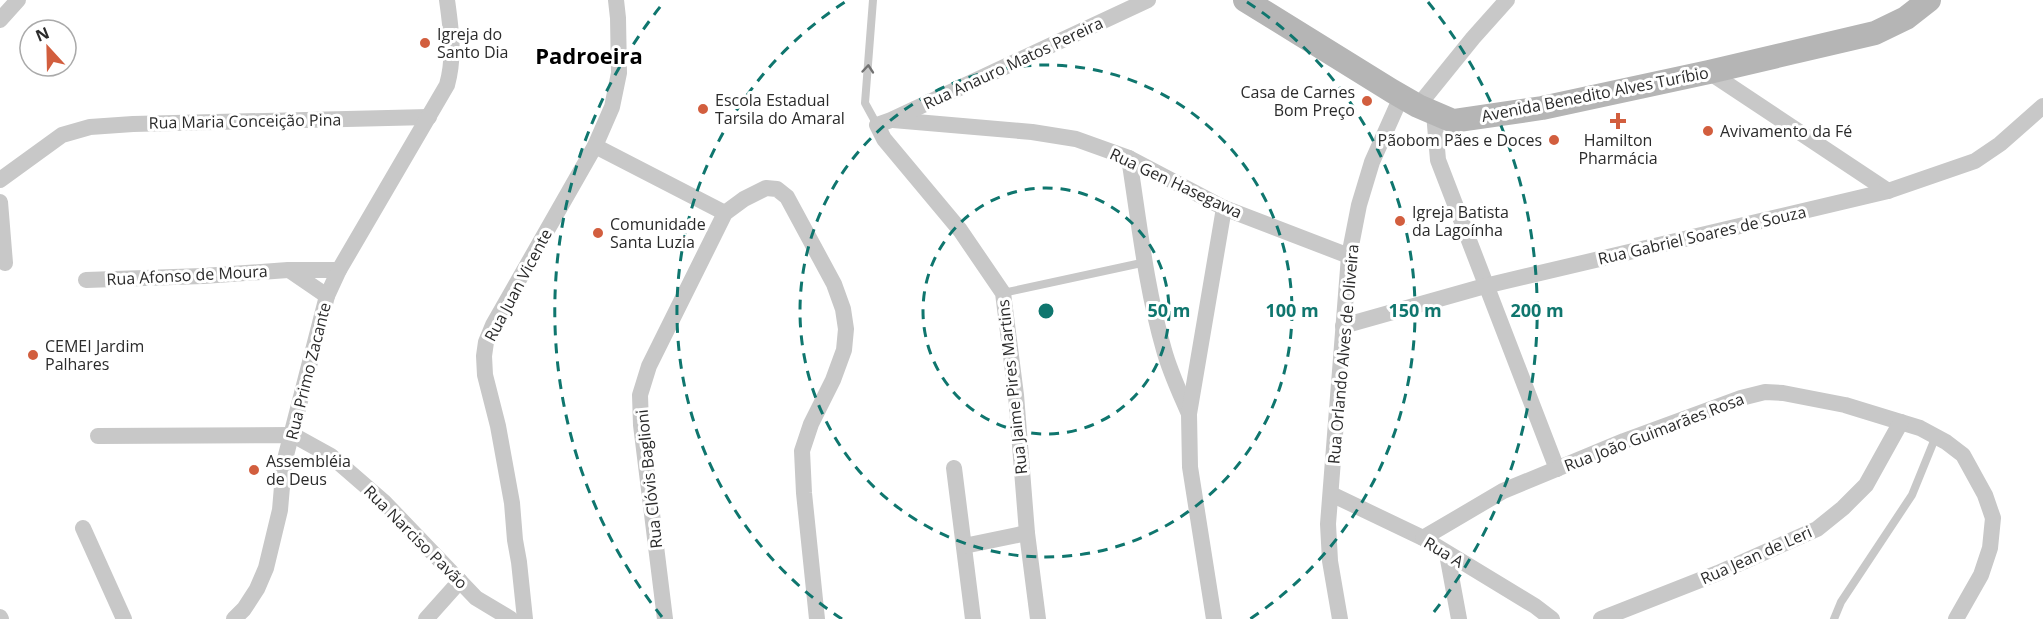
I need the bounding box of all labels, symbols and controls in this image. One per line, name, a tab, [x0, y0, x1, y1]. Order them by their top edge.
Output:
street label: Rua Anauro Matos Pereira	[920, 12, 1106, 114]
north arrow	[18, 18, 78, 78]
text: N	[32, 21, 53, 47]
place label: Igreja do Santo Dia	[437, 23, 509, 63]
marker: Igreja do Santo Dia	[418, 36, 432, 50]
district label: Padroeira	[535, 40, 643, 70]
street label: Avenida Benedito Alves Turíbio	[1480, 61, 1710, 127]
one-way arrow	[861, 65, 874, 74]
place label: Casa de Carnes Bom Preço	[1241, 81, 1355, 121]
place label: Escola Estadual Tarsila do Amaral	[715, 89, 845, 129]
marker: Casa de Carnes Bom Preço	[1360, 94, 1374, 108]
marker: Escola Estadual Tarsila do Amaral	[696, 102, 710, 116]
street label: Rua Maria Conceição Pina	[149, 108, 341, 134]
marker: Hamilton Pharmácia	[1611, 114, 1625, 128]
place label: Avivamento da Fé	[1720, 120, 1852, 142]
marker: Avivamento da Fé	[1701, 124, 1715, 138]
place label: Pãobom Pães e Doces	[1378, 129, 1542, 151]
place label: Hamilton Pharmácia	[1578, 129, 1658, 169]
marker: Pãobom Pães e Doces	[1547, 133, 1561, 147]
street label: Rua Gen Hasegawa	[1106, 143, 1246, 223]
street label: Rua Gabriel Soares de Souza	[1596, 200, 1808, 270]
place label: Igreja Batista da Lagoínha	[1412, 201, 1509, 241]
place label: Comunidade Santa Luzia	[610, 213, 706, 253]
marker: Igreja Batista da Lagoínha	[1393, 214, 1407, 228]
street label: Rua Juan Vicente	[479, 225, 557, 345]
marker: Comunidade Santa Luzia	[591, 226, 605, 240]
street label: Rua Orlando Alves de Oliveira	[1322, 243, 1364, 465]
street label: Rua Afonso de Moura	[106, 260, 268, 290]
street label: Rua Jaime Pires Martins	[992, 298, 1032, 476]
text: 50 m	[1148, 298, 1190, 322]
text: 100 m	[1265, 298, 1319, 322]
text: 150 m	[1388, 298, 1442, 322]
text: 200 m	[1510, 298, 1564, 322]
street label: Rua Primo Zacante	[280, 300, 336, 442]
centre of rings	[1036, 301, 1056, 321]
place label: CEMEI Jardim Palhares	[45, 335, 144, 375]
marker: CEMEI Jardim Palhares	[26, 348, 40, 362]
street label: Rua João Guimarães Rosa	[1561, 388, 1747, 476]
street label: Rua Clóvis Baglioni	[631, 408, 667, 550]
place label: Assembléia de Deus	[266, 450, 351, 490]
marker: Assembléia de Deus	[247, 463, 261, 477]
street label: Rua Narciso Pavão	[359, 480, 473, 594]
street label: Rua Jean de Leri	[1697, 521, 1815, 589]
street label: Rua A	[1420, 532, 1469, 573]

